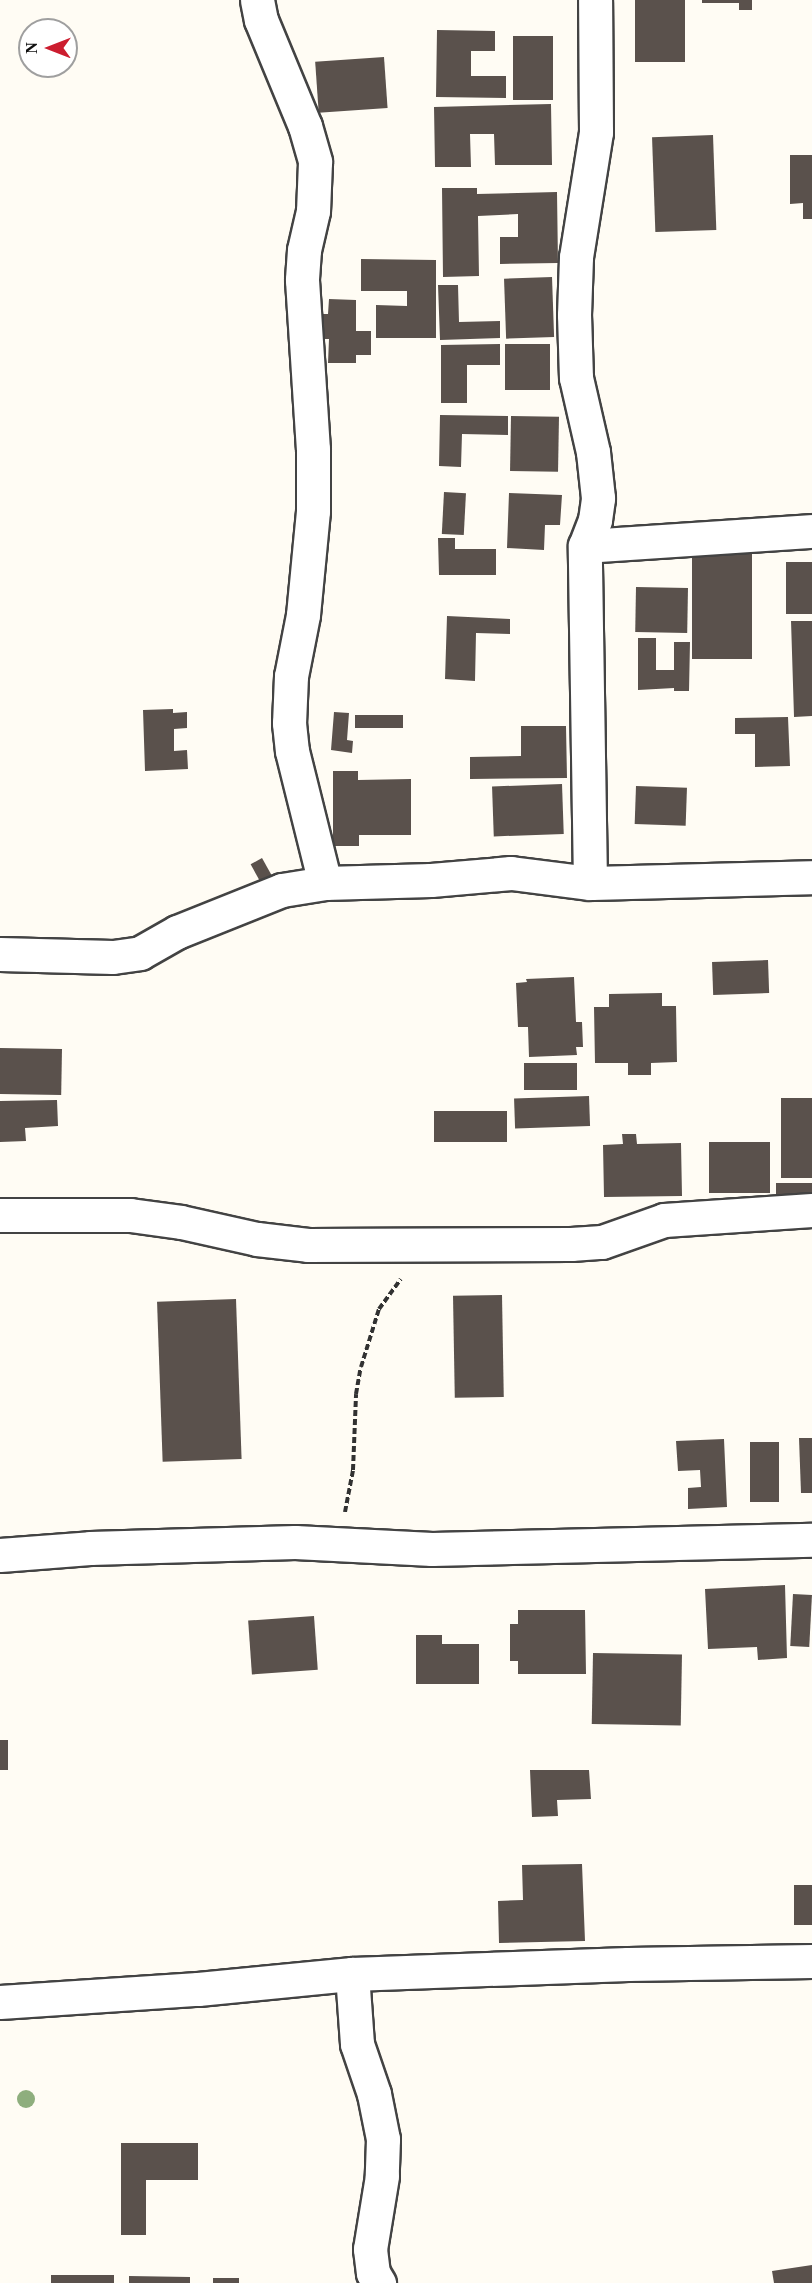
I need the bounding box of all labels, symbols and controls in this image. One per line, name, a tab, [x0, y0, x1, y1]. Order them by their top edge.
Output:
north arrow	[18, 18, 78, 78]
text: N	[23, 42, 40, 54]

